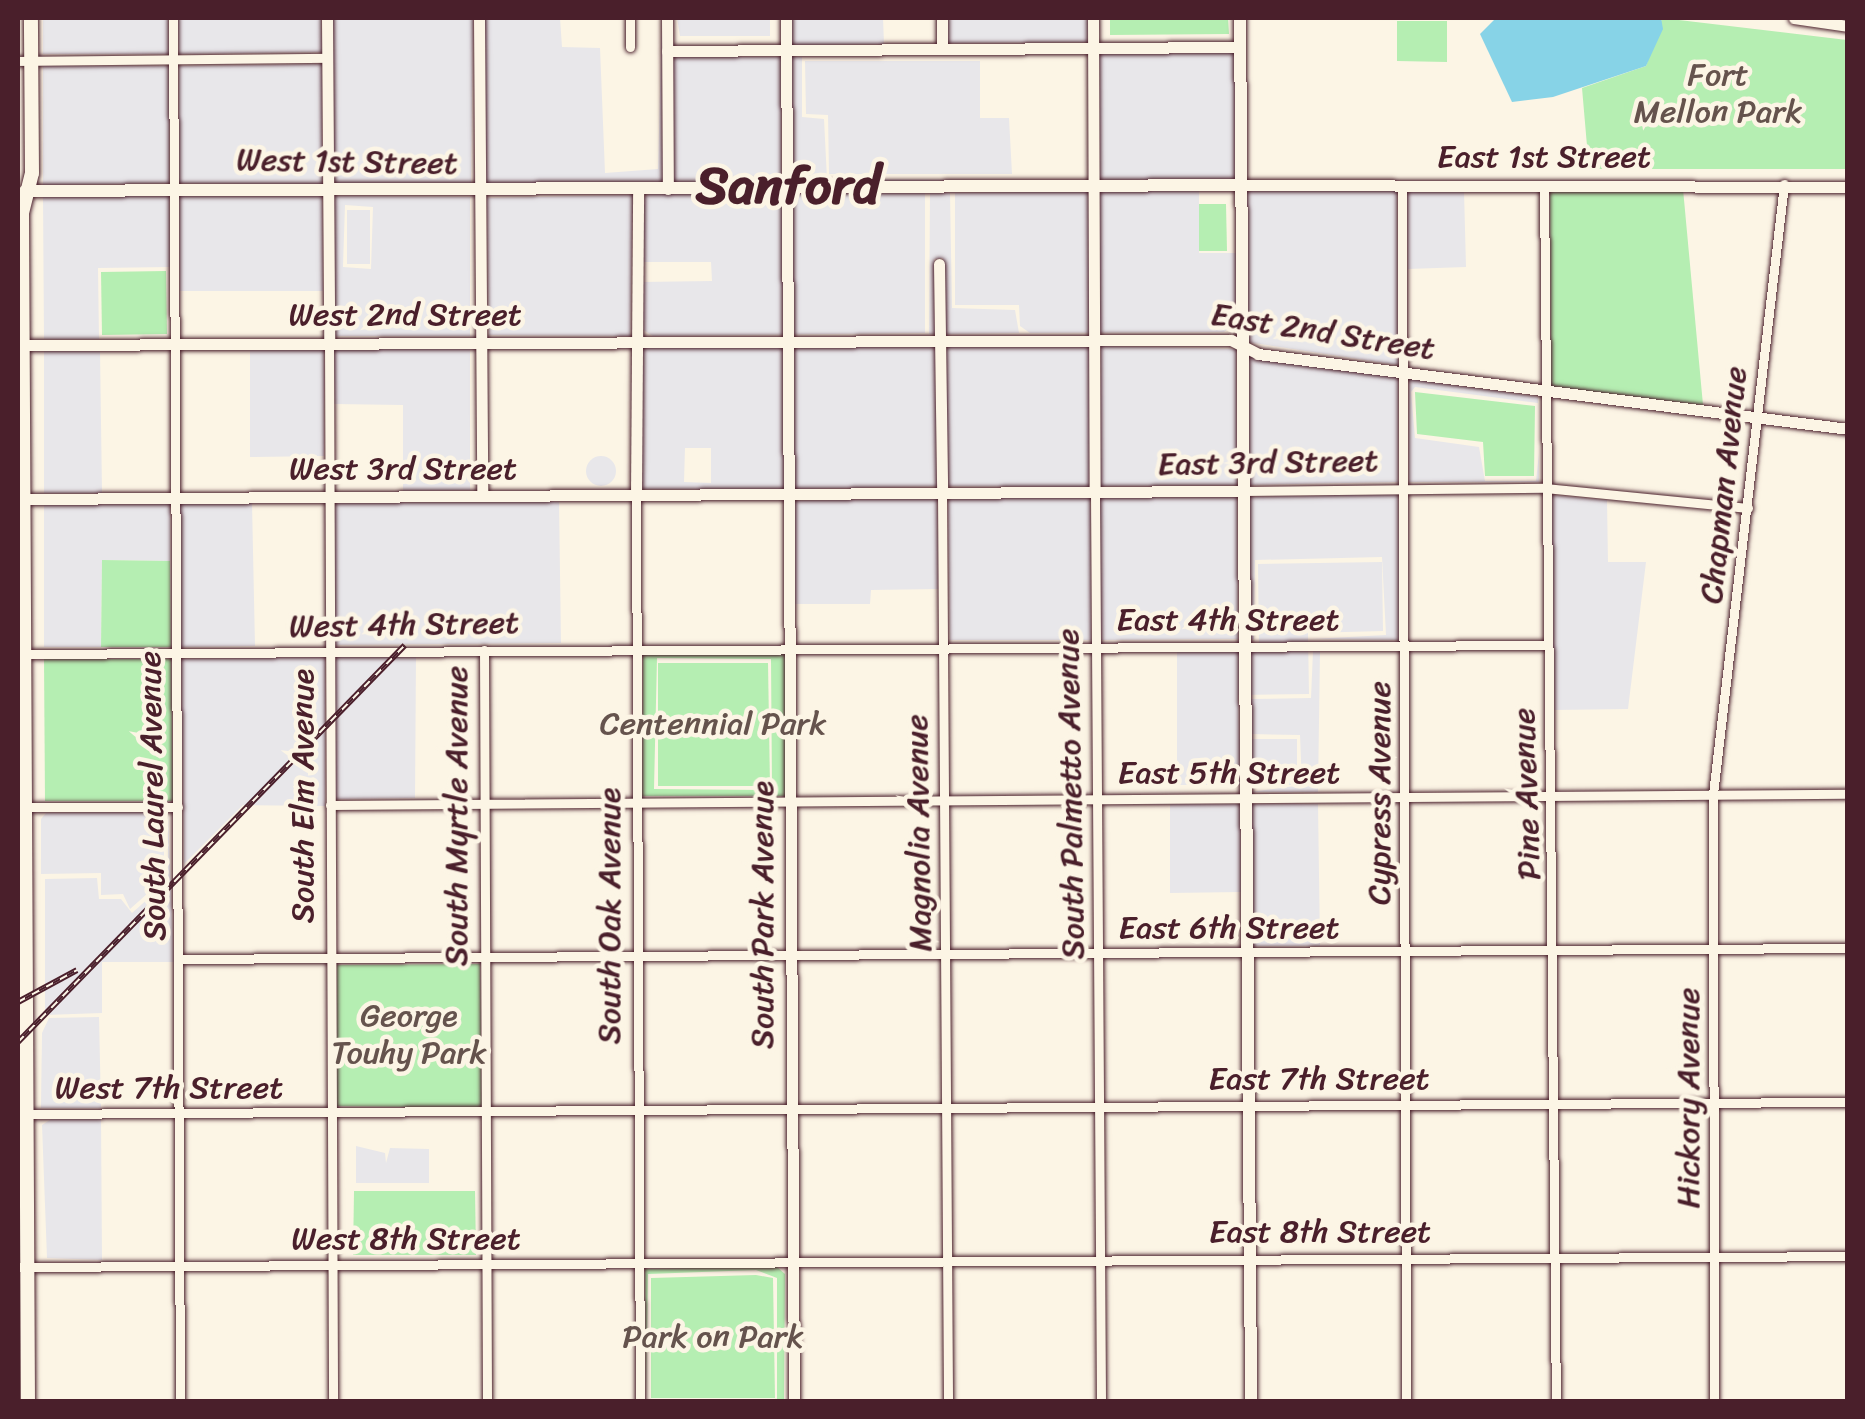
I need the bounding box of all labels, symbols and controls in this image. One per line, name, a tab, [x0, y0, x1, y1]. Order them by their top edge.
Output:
park label: Fort Mellon Park	[1634, 57, 1802, 132]
street label: East 1st Street	[1437, 138, 1651, 176]
street label: West 1st Street	[236, 141, 458, 183]
district label: Sanford	[696, 156, 880, 218]
street label: East 2nd Street	[1209, 295, 1437, 369]
street label: West 2nd Street	[289, 296, 521, 334]
street label: Chapman Avenue	[1692, 365, 1756, 605]
street label: East 3rd Street	[1158, 442, 1378, 484]
street label: West 3rd Street	[289, 450, 517, 488]
street label: East 4th Street	[1117, 601, 1339, 639]
street label: West 4th Street	[289, 604, 519, 646]
street label: South Palmetto Avenue	[1049, 628, 1093, 960]
street label: South Laurel Avenue	[131, 651, 175, 941]
street label: South Myrtle Avenue	[438, 667, 476, 965]
street label: South Elm Avenue	[284, 669, 322, 923]
street label: Cypress Avenue	[1361, 682, 1399, 904]
park label: Centennial Park	[600, 705, 826, 743]
street label: Pine Avenue	[1505, 707, 1549, 881]
street label: Magnolia Avenue	[898, 715, 940, 951]
street label: East 5th Street	[1118, 754, 1340, 792]
street label: South Park Avenue	[744, 781, 782, 1049]
street label: South Oak Avenue	[591, 788, 629, 1044]
street label: East 6th Street	[1118, 909, 1340, 947]
street label: Hickory Avenue	[1670, 988, 1708, 1208]
park label: George Touhy Park	[331, 998, 487, 1073]
street label: East 7th Street	[1208, 1060, 1430, 1098]
street label: West 7th Street	[55, 1069, 283, 1107]
street label: East 8th Street	[1209, 1213, 1431, 1251]
street label: West 8th Street	[291, 1220, 521, 1258]
park label: Park on Park	[622, 1318, 804, 1356]

